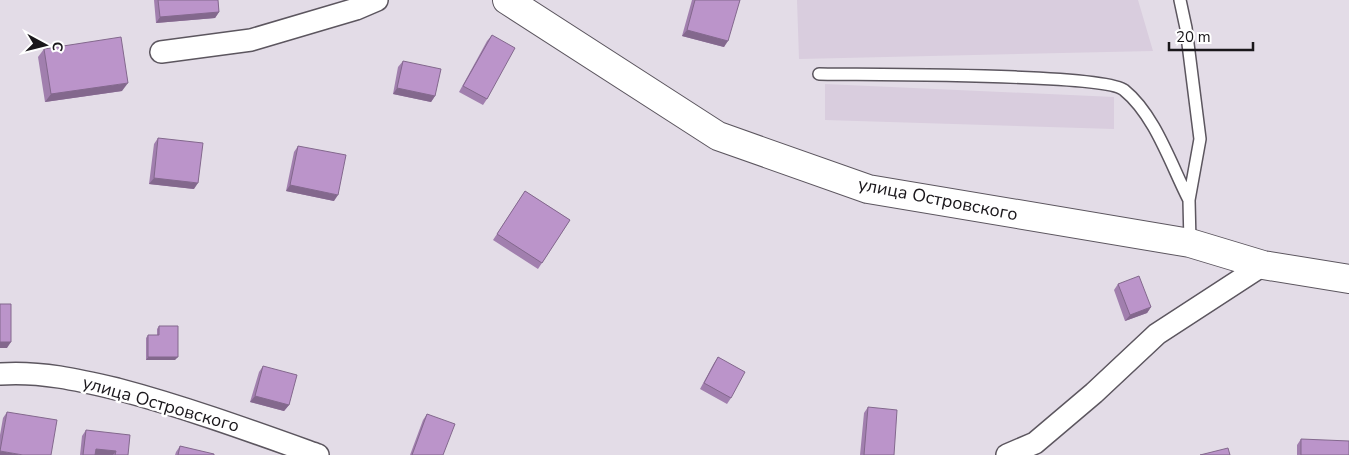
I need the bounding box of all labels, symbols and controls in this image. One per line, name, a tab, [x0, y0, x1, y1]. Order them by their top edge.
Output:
north arrow	[20, 20, 70, 70]
scale bar	[1169, 20, 1253, 52]
text: 20 m	[1176, 27, 1211, 47]
text: С	[47, 41, 67, 53]
street label: улица Островского	[856, 172, 1020, 226]
street label: улица Островского	[80, 370, 242, 438]

